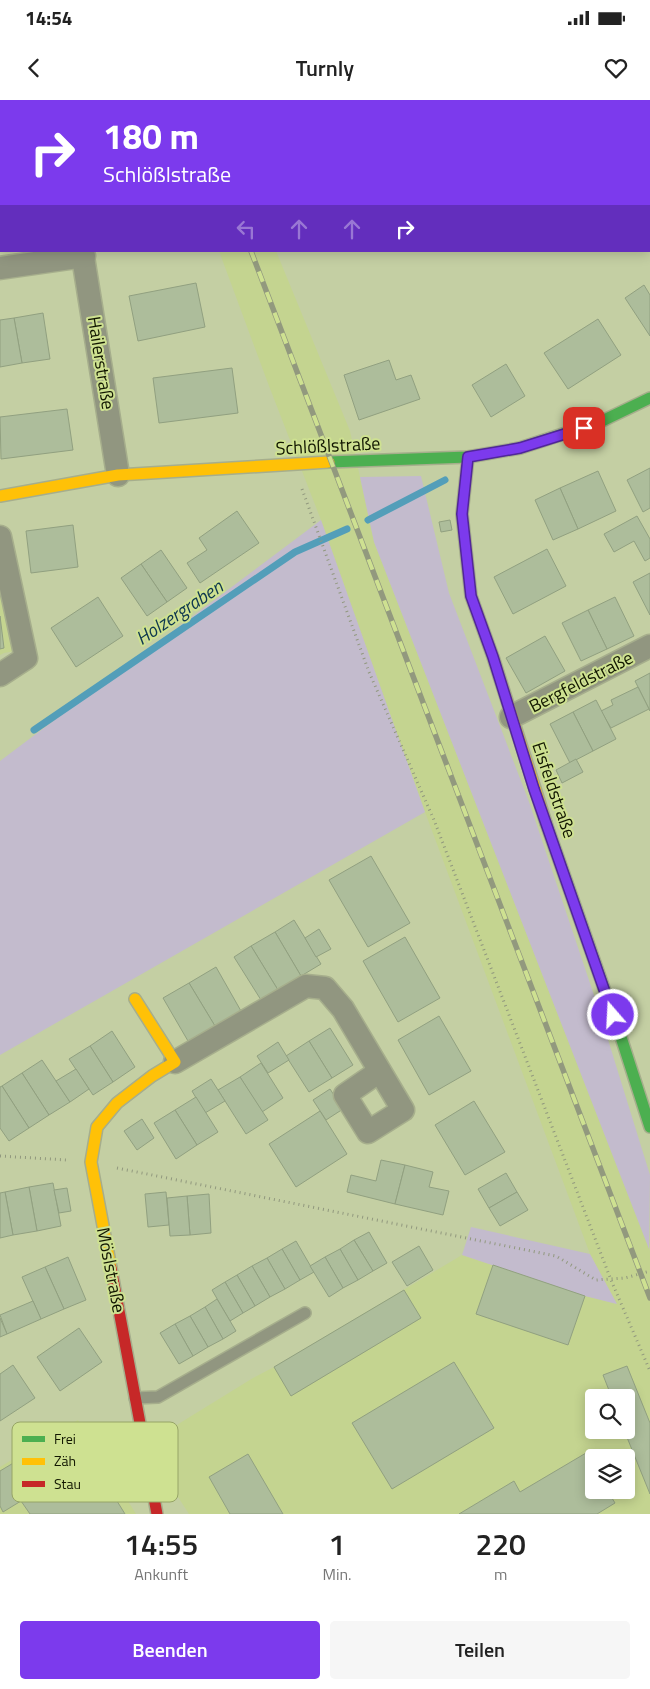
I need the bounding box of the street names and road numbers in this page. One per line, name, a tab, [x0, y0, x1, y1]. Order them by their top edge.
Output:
street label: Hailerstraße	[81, 314, 122, 411]
street label: Schlößlstraße	[275, 429, 381, 462]
street label: Bergfeldstraße	[524, 644, 637, 719]
street label: Eisfeldstraße	[525, 738, 584, 842]
street label: Möslstraße	[90, 1225, 133, 1315]

